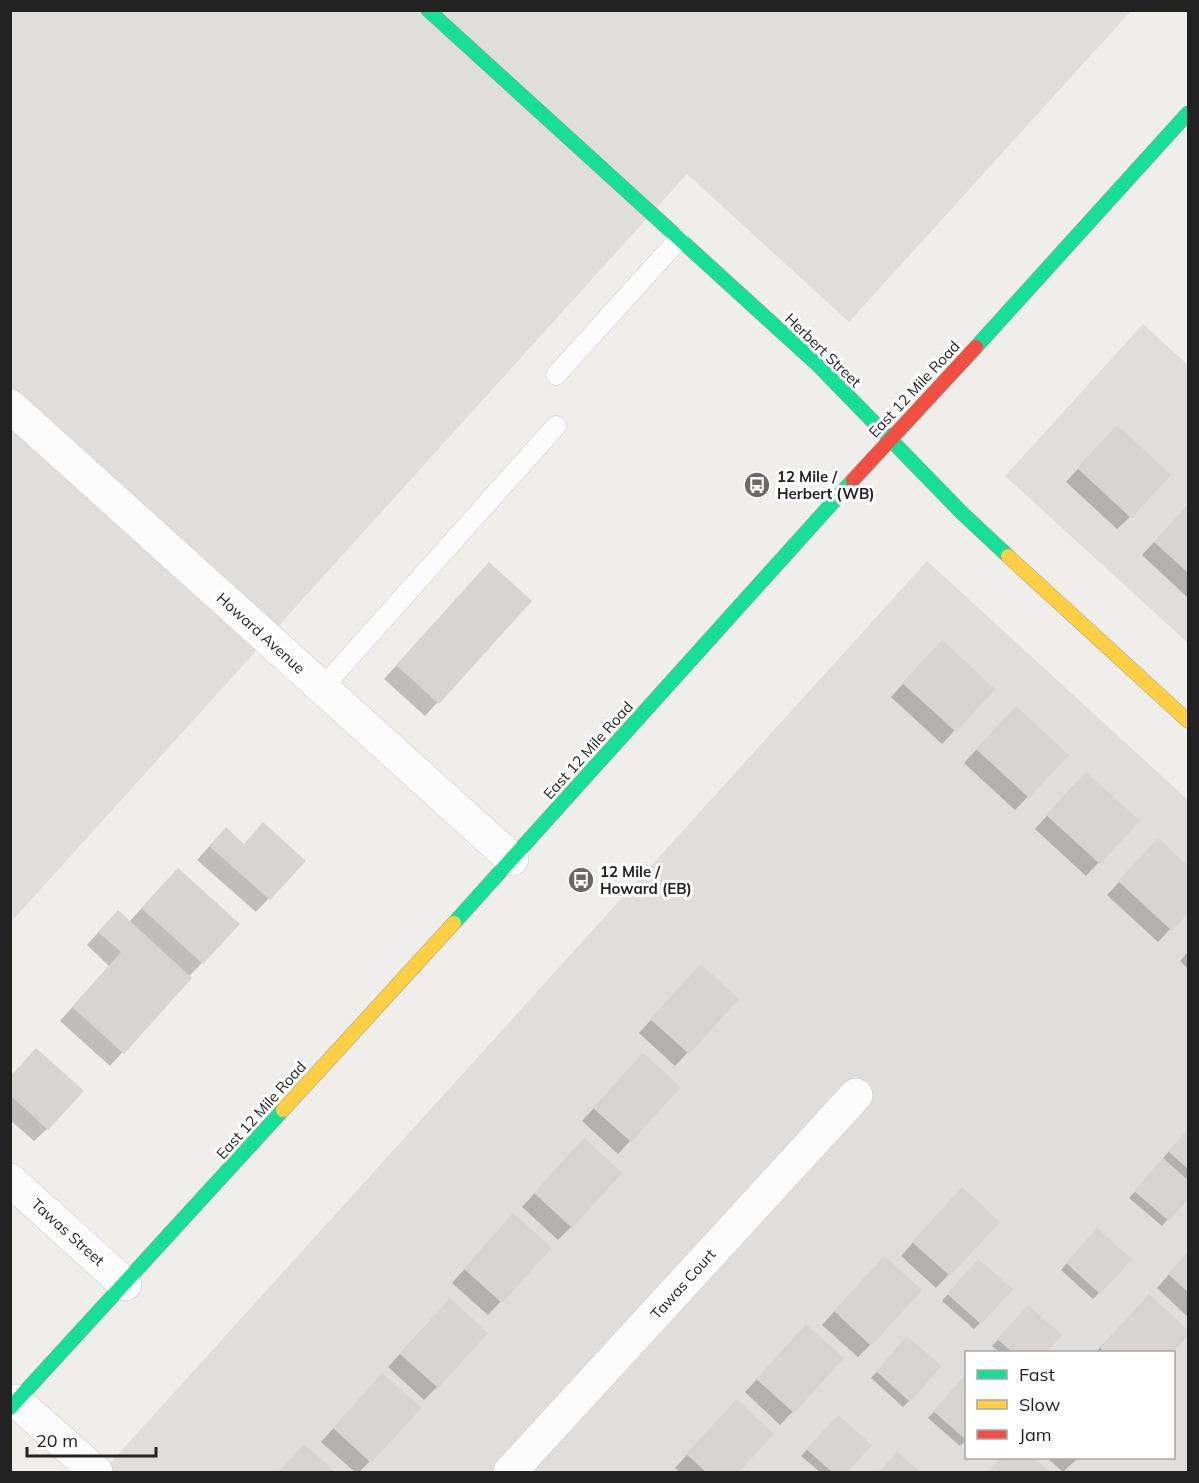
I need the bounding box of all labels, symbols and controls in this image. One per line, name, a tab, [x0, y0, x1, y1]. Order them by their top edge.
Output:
street label: Herbert Street	[781, 309, 865, 391]
street label: East 12 Mile Road	[864, 337, 964, 441]
place label: 12 Mile / Herbert (WB)	[777, 467, 875, 503]
bus stop icon: 12 Mile / Herbert (WB)	[742, 470, 772, 500]
street label: Howard Avenue	[213, 588, 309, 678]
street label: East 12 Mile Road	[539, 697, 637, 803]
place label: 12 Mile / Howard (EB)	[600, 862, 692, 898]
bus stop icon: 12 Mile / Howard (EB)	[566, 865, 596, 895]
street label: East 12 Mile Road	[212, 1057, 310, 1163]
street label: Tawas Street	[28, 1194, 108, 1270]
street label: Tawas Court	[646, 1245, 720, 1323]
legend	[965, 1351, 1175, 1459]
text: Fast	[1019, 1363, 1055, 1386]
text: Slow	[1019, 1393, 1061, 1416]
scale bar	[27, 1420, 156, 1458]
text: Jam	[1019, 1423, 1052, 1446]
text: 20 m	[36, 1429, 78, 1452]

